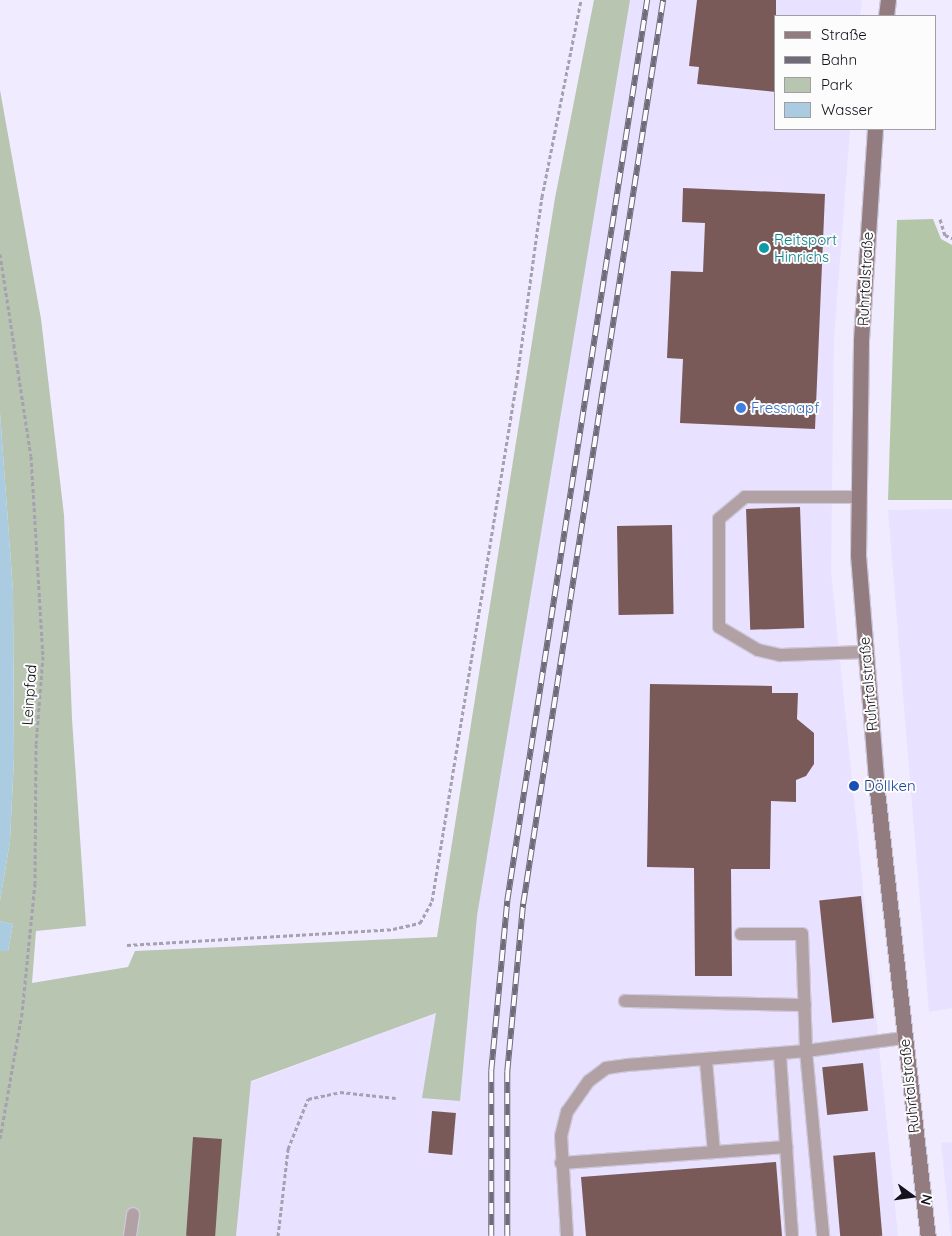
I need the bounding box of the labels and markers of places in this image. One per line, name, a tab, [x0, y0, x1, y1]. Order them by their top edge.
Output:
place label: Reitsport Hinrichs	[774, 230, 837, 265]
marker: Reitsport Hinrichs	[758, 242, 770, 254]
place label: Fressnapf	[751, 399, 820, 417]
marker: Fressnapf	[735, 402, 747, 414]
place label: Döllken	[864, 777, 916, 795]
marker: Döllken	[848, 780, 860, 792]

